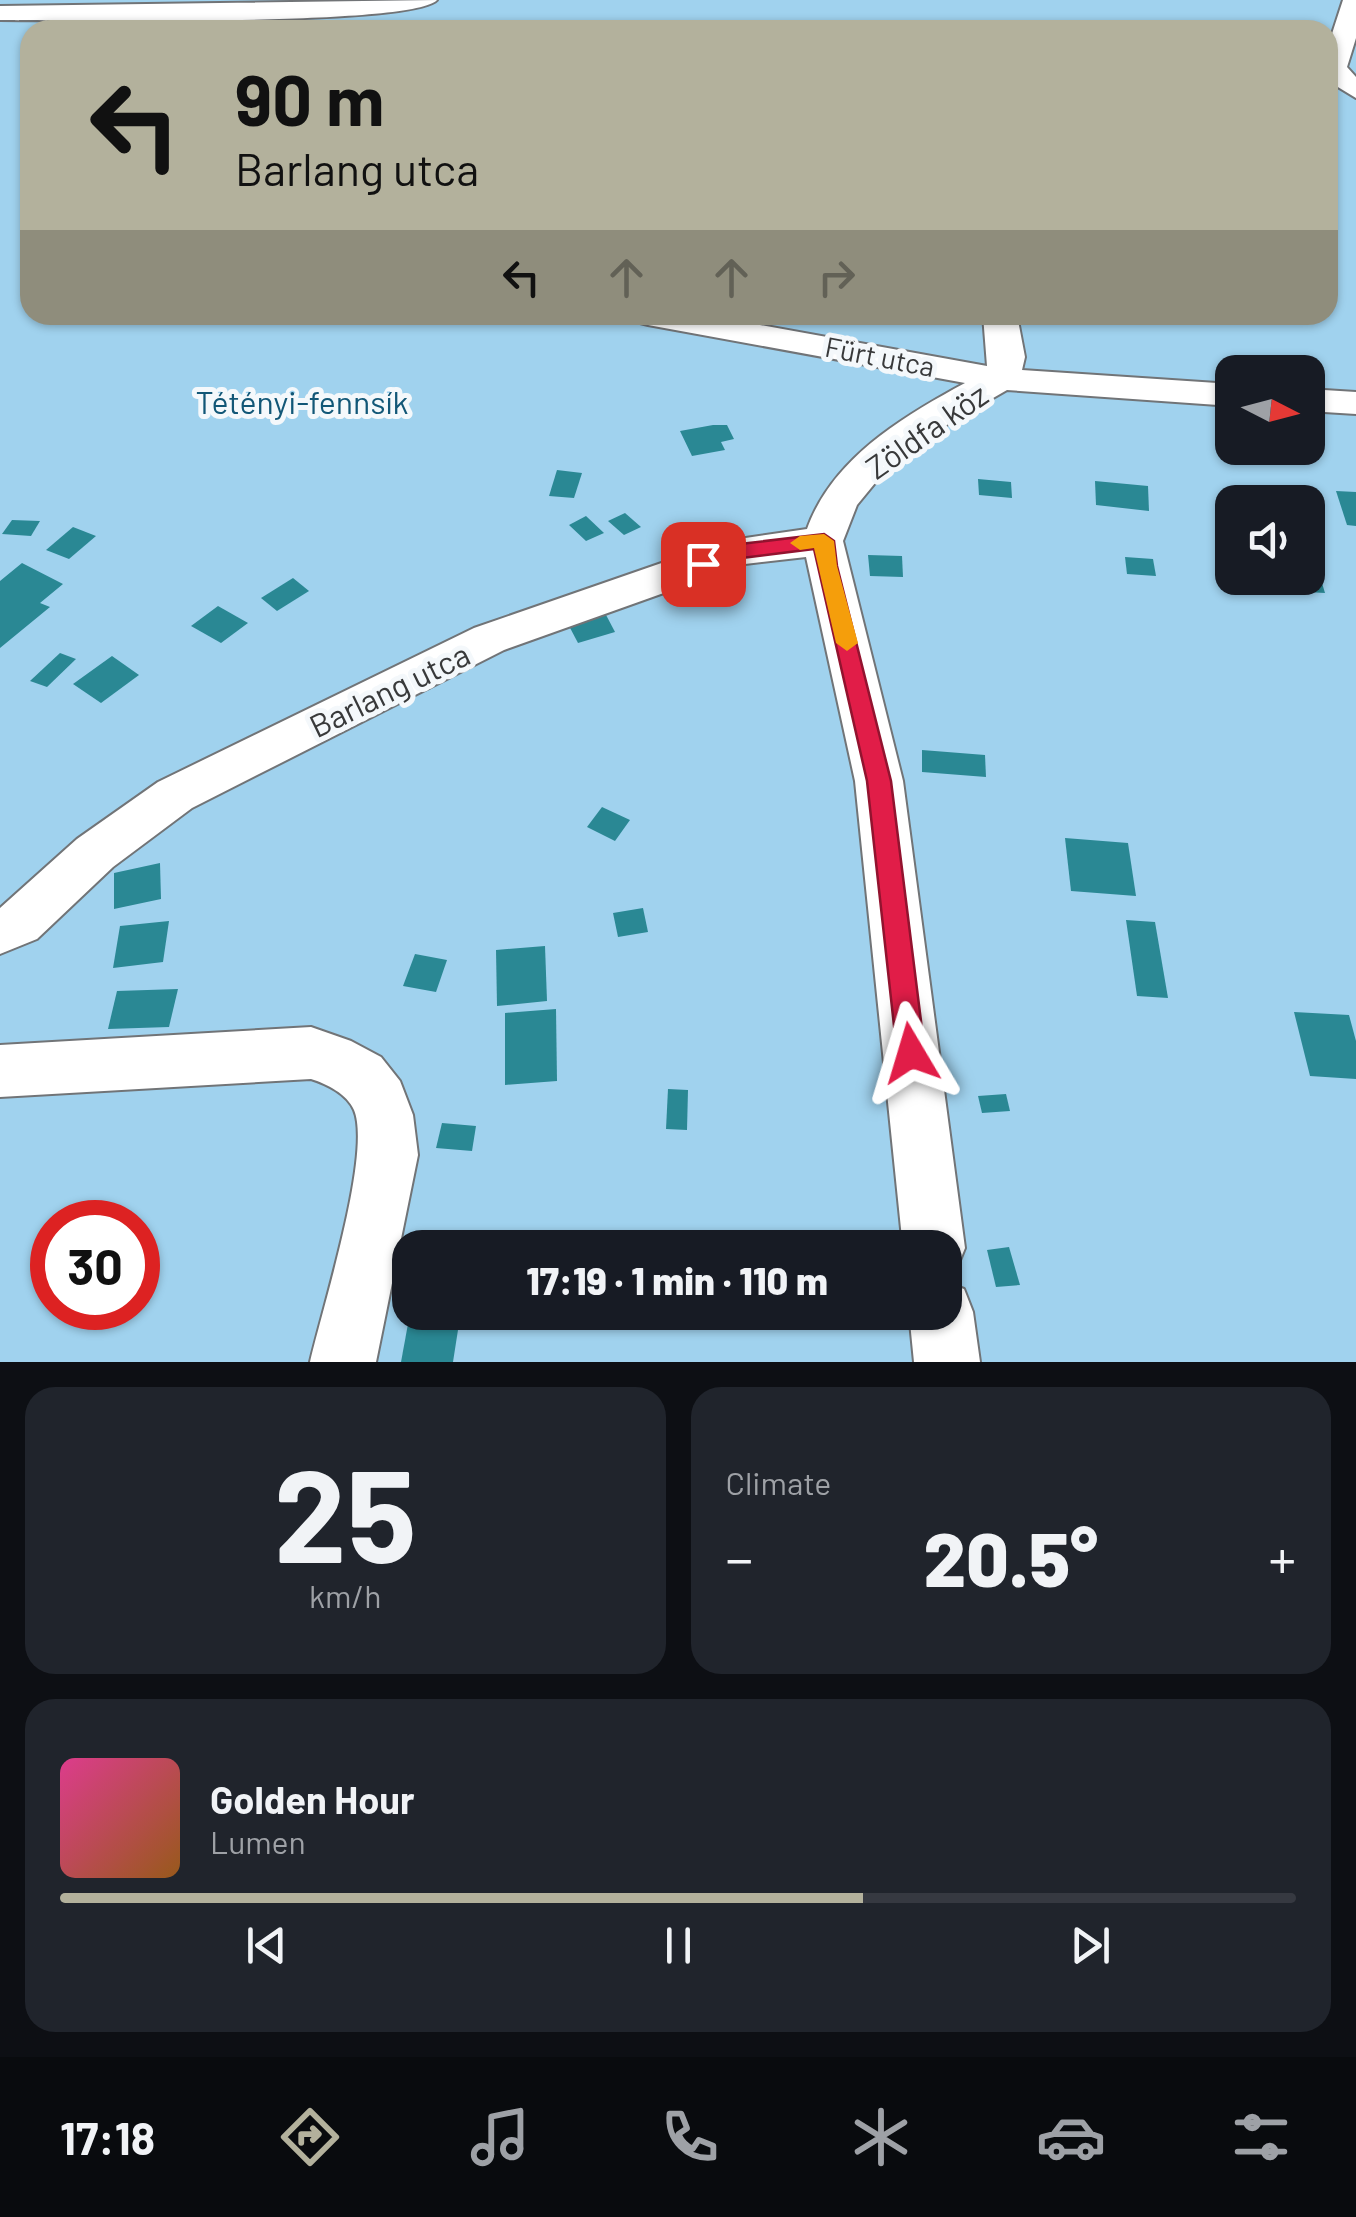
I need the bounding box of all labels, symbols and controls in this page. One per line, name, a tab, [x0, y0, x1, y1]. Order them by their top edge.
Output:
text: 90 m	[235, 56, 385, 140]
icon: left	[70, 60, 200, 190]
text: Barlang utca	[235, 141, 479, 195]
icon: left	[494, 250, 549, 305]
icon: ahead	[599, 250, 654, 305]
icon: ahead	[704, 250, 759, 305]
icon: right	[809, 250, 864, 305]
street label: Fürt utca	[822, 329, 938, 383]
north arrow	[1215, 355, 1325, 465]
map controls	[1215, 355, 1325, 595]
street label: Zöldfa köz	[858, 374, 994, 486]
park label: Tétényi-fennsík	[196, 382, 408, 420]
button: sound	[1215, 485, 1325, 595]
pin	[661, 522, 746, 607]
icon: arrive	[676, 537, 731, 592]
street label: Barlang utca	[303, 634, 475, 744]
position arrow	[859, 1001, 963, 1105]
speed limit sign: 30	[30, 1200, 160, 1330]
text: 17:19 · 1 min · 110 m	[526, 1257, 828, 1303]
text: 25	[274, 1433, 417, 1589]
text: Climate	[726, 1463, 831, 1501]
text: 20.5°	[923, 1512, 1098, 1602]
text: −	[726, 1524, 753, 1590]
text: +	[1268, 1524, 1296, 1590]
text: km/h	[309, 1576, 381, 1614]
text: Golden Hour	[210, 1776, 415, 1822]
text: Lumen	[210, 1822, 306, 1860]
icon: previous	[239, 1918, 294, 1973]
icon: pause	[651, 1918, 706, 1973]
icon: next	[1063, 1918, 1118, 1973]
icon: directions	[275, 2102, 345, 2172]
icon: music	[465, 2102, 535, 2172]
icon: phone	[655, 2102, 725, 2172]
icon: climate	[846, 2102, 916, 2172]
icon: car	[1036, 2102, 1106, 2172]
icon: filters	[1226, 2102, 1296, 2172]
text: 17:18	[60, 2110, 155, 2164]

